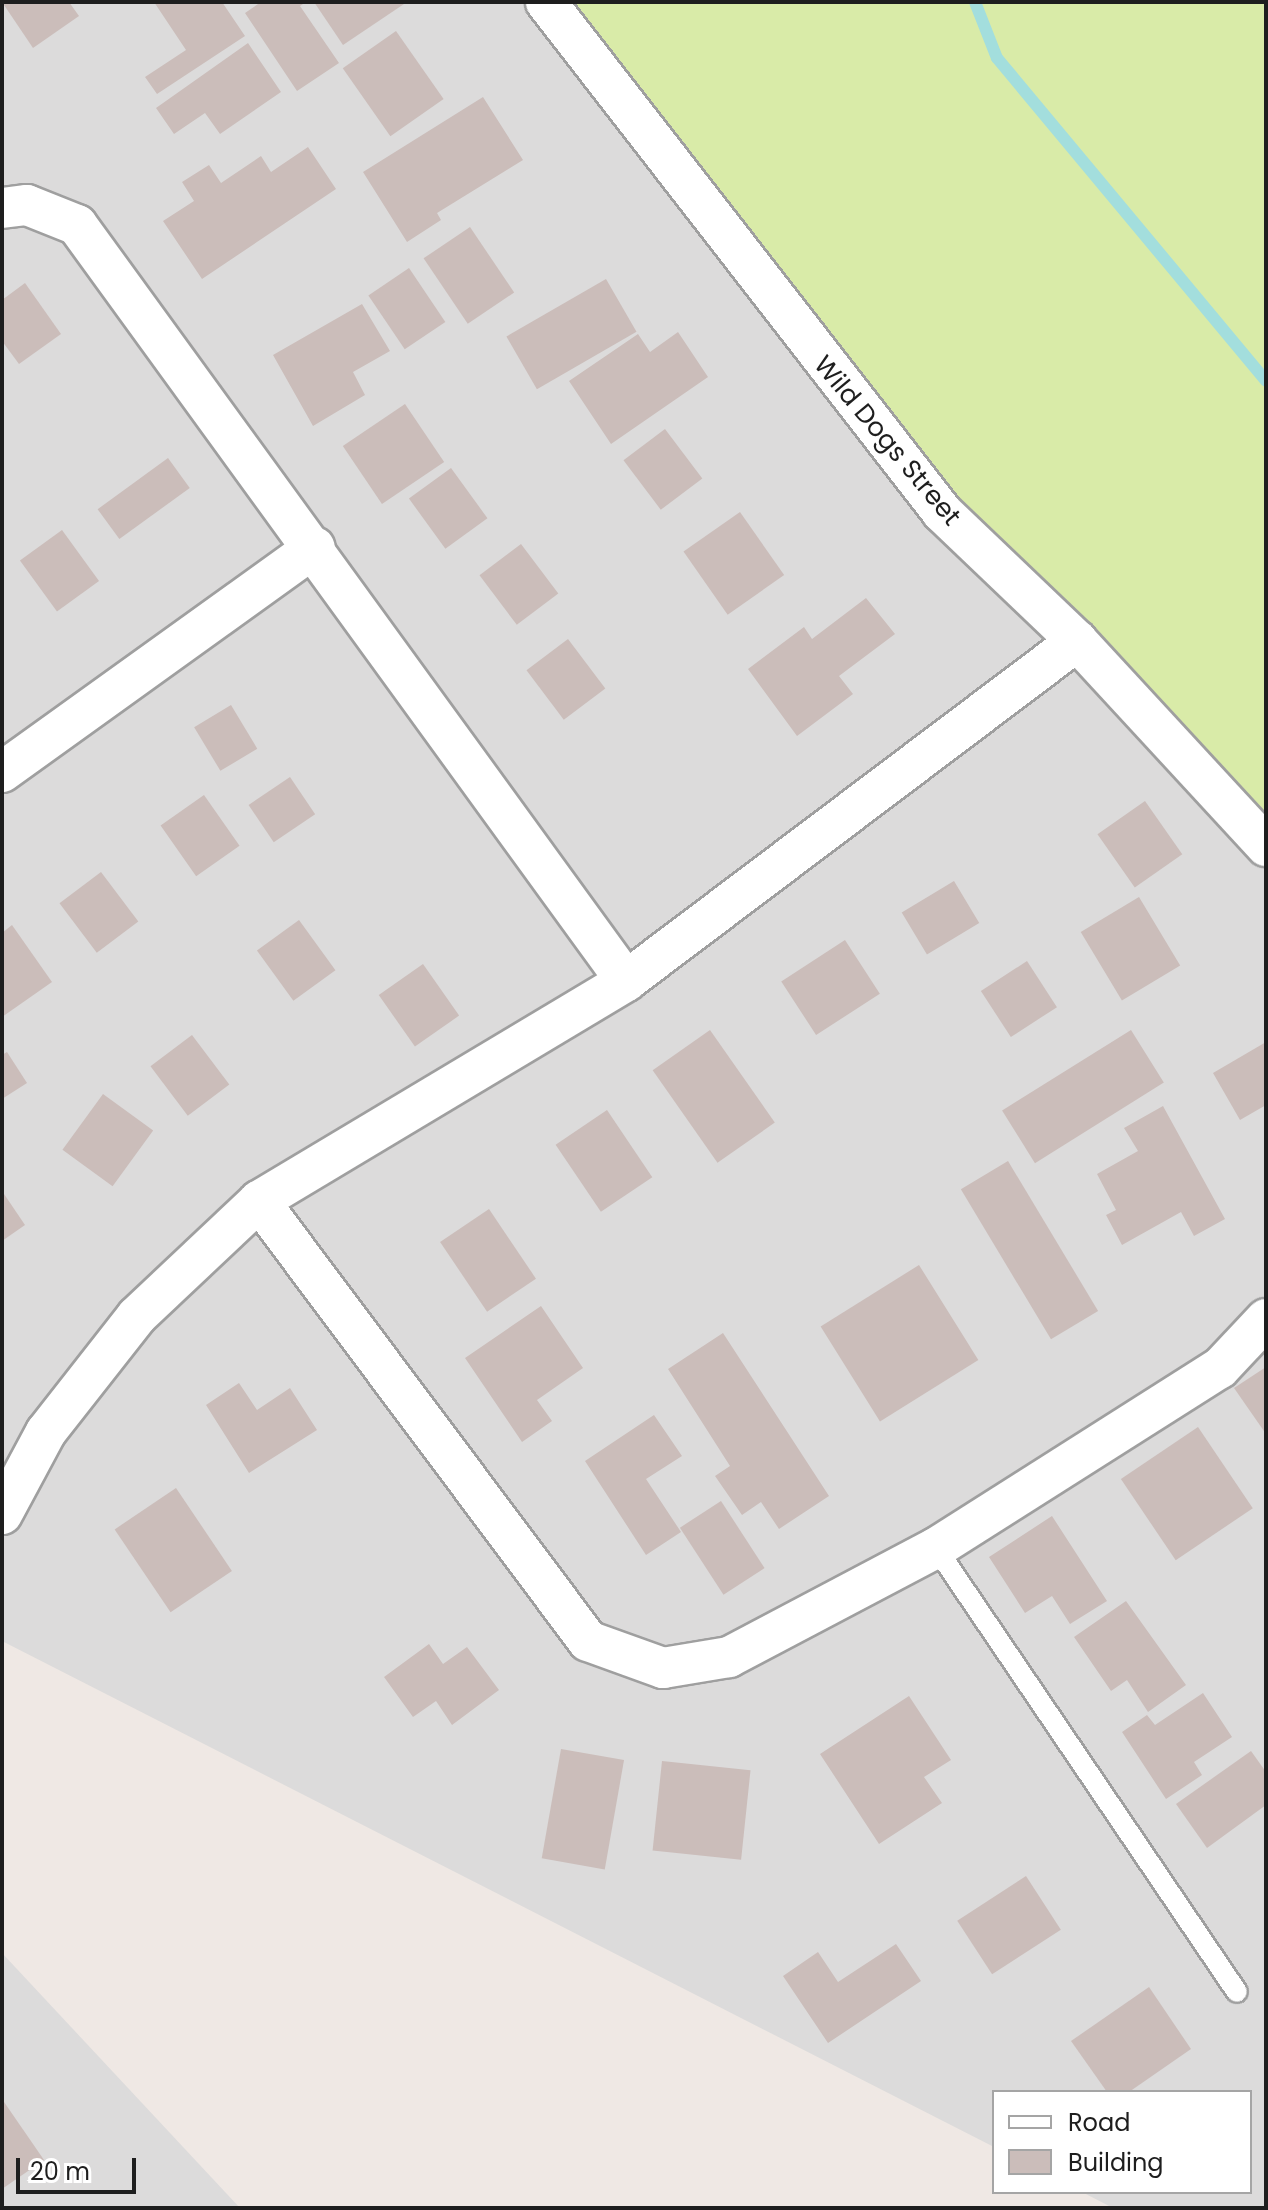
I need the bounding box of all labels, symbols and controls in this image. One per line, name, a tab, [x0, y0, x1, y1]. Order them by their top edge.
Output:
street label: Wild Dogs Street	[807, 350, 967, 532]
legend	[992, 2090, 1252, 2194]
text: Road	[1068, 2106, 1130, 2139]
scale bar	[20, 2142, 140, 2192]
text: Building	[1068, 2146, 1164, 2179]
text: 20 m	[30, 2155, 90, 2188]

